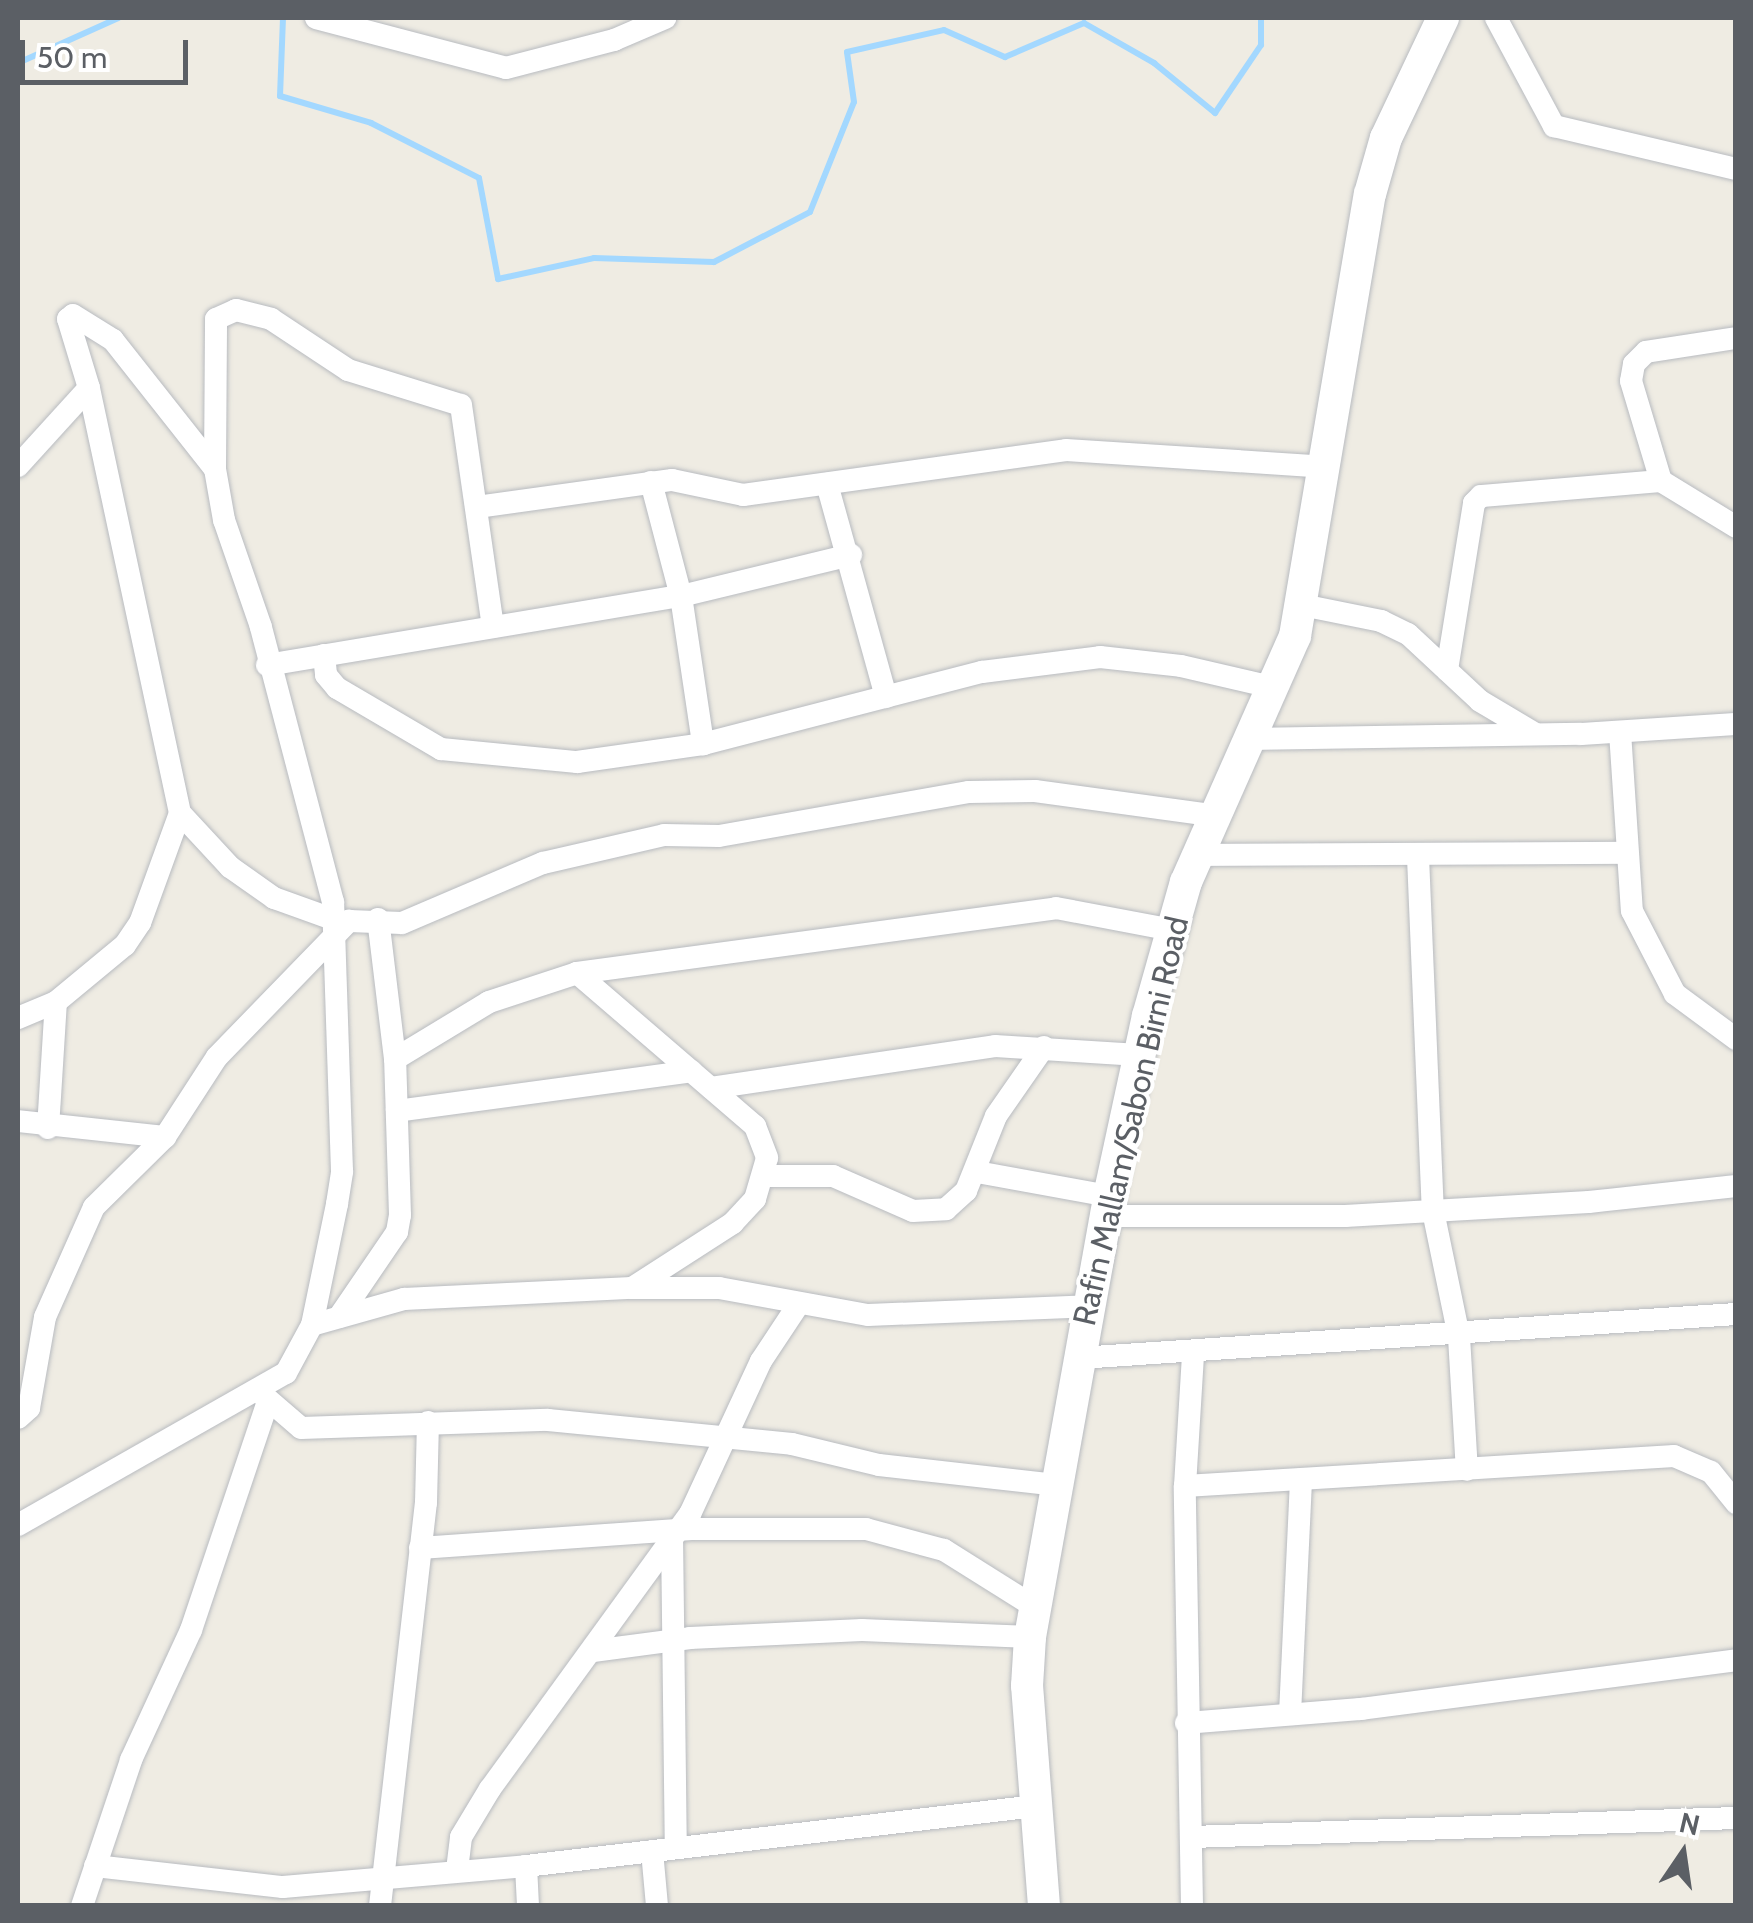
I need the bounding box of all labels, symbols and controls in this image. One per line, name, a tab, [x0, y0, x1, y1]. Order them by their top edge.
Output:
scale bar	[25, 20, 192, 82]
text: 50 m	[37, 39, 107, 76]
street label: Rafin Mallam/Sabon Birni Road	[1065, 913, 1197, 1329]
north arrow	[1633, 1803, 1733, 1903]
text: N	[1676, 1805, 1703, 1843]

